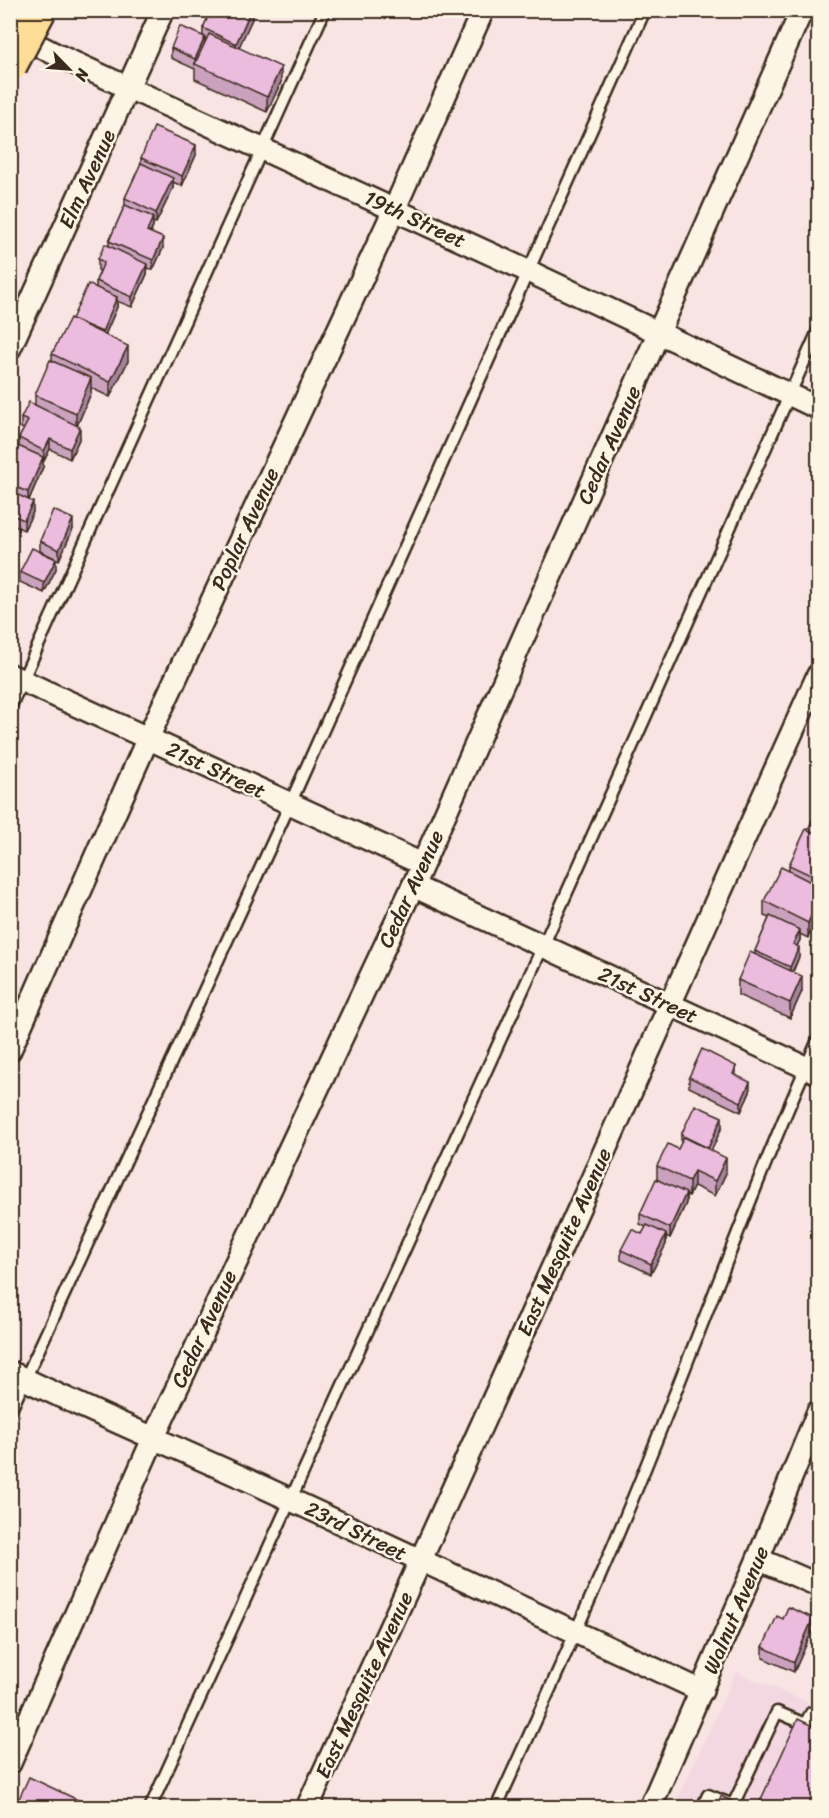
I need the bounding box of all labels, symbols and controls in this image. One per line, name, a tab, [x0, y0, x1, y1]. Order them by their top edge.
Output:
north arrow	[39, 39, 99, 99]
text: N	[66, 63, 98, 87]
street label: Elm Avenue	[47, 123, 127, 235]
street label: 19th Street	[358, 179, 472, 259]
street label: Cedar Avenue	[566, 379, 652, 511]
street label: Poplar Avenue	[200, 461, 290, 597]
street label: 21st Street	[160, 730, 272, 810]
street label: Cedar Avenue	[367, 823, 455, 954]
street label: 21st Street	[592, 955, 704, 1035]
street label: East Mesquite Avenue	[505, 1141, 623, 1342]
street label: Cedar Avenue	[160, 1263, 248, 1394]
street label: 23rd Street	[298, 1490, 414, 1572]
street label: Walnut Avenue	[692, 1540, 780, 1680]
street label: East Mesquite Avenue	[304, 1585, 424, 1785]

